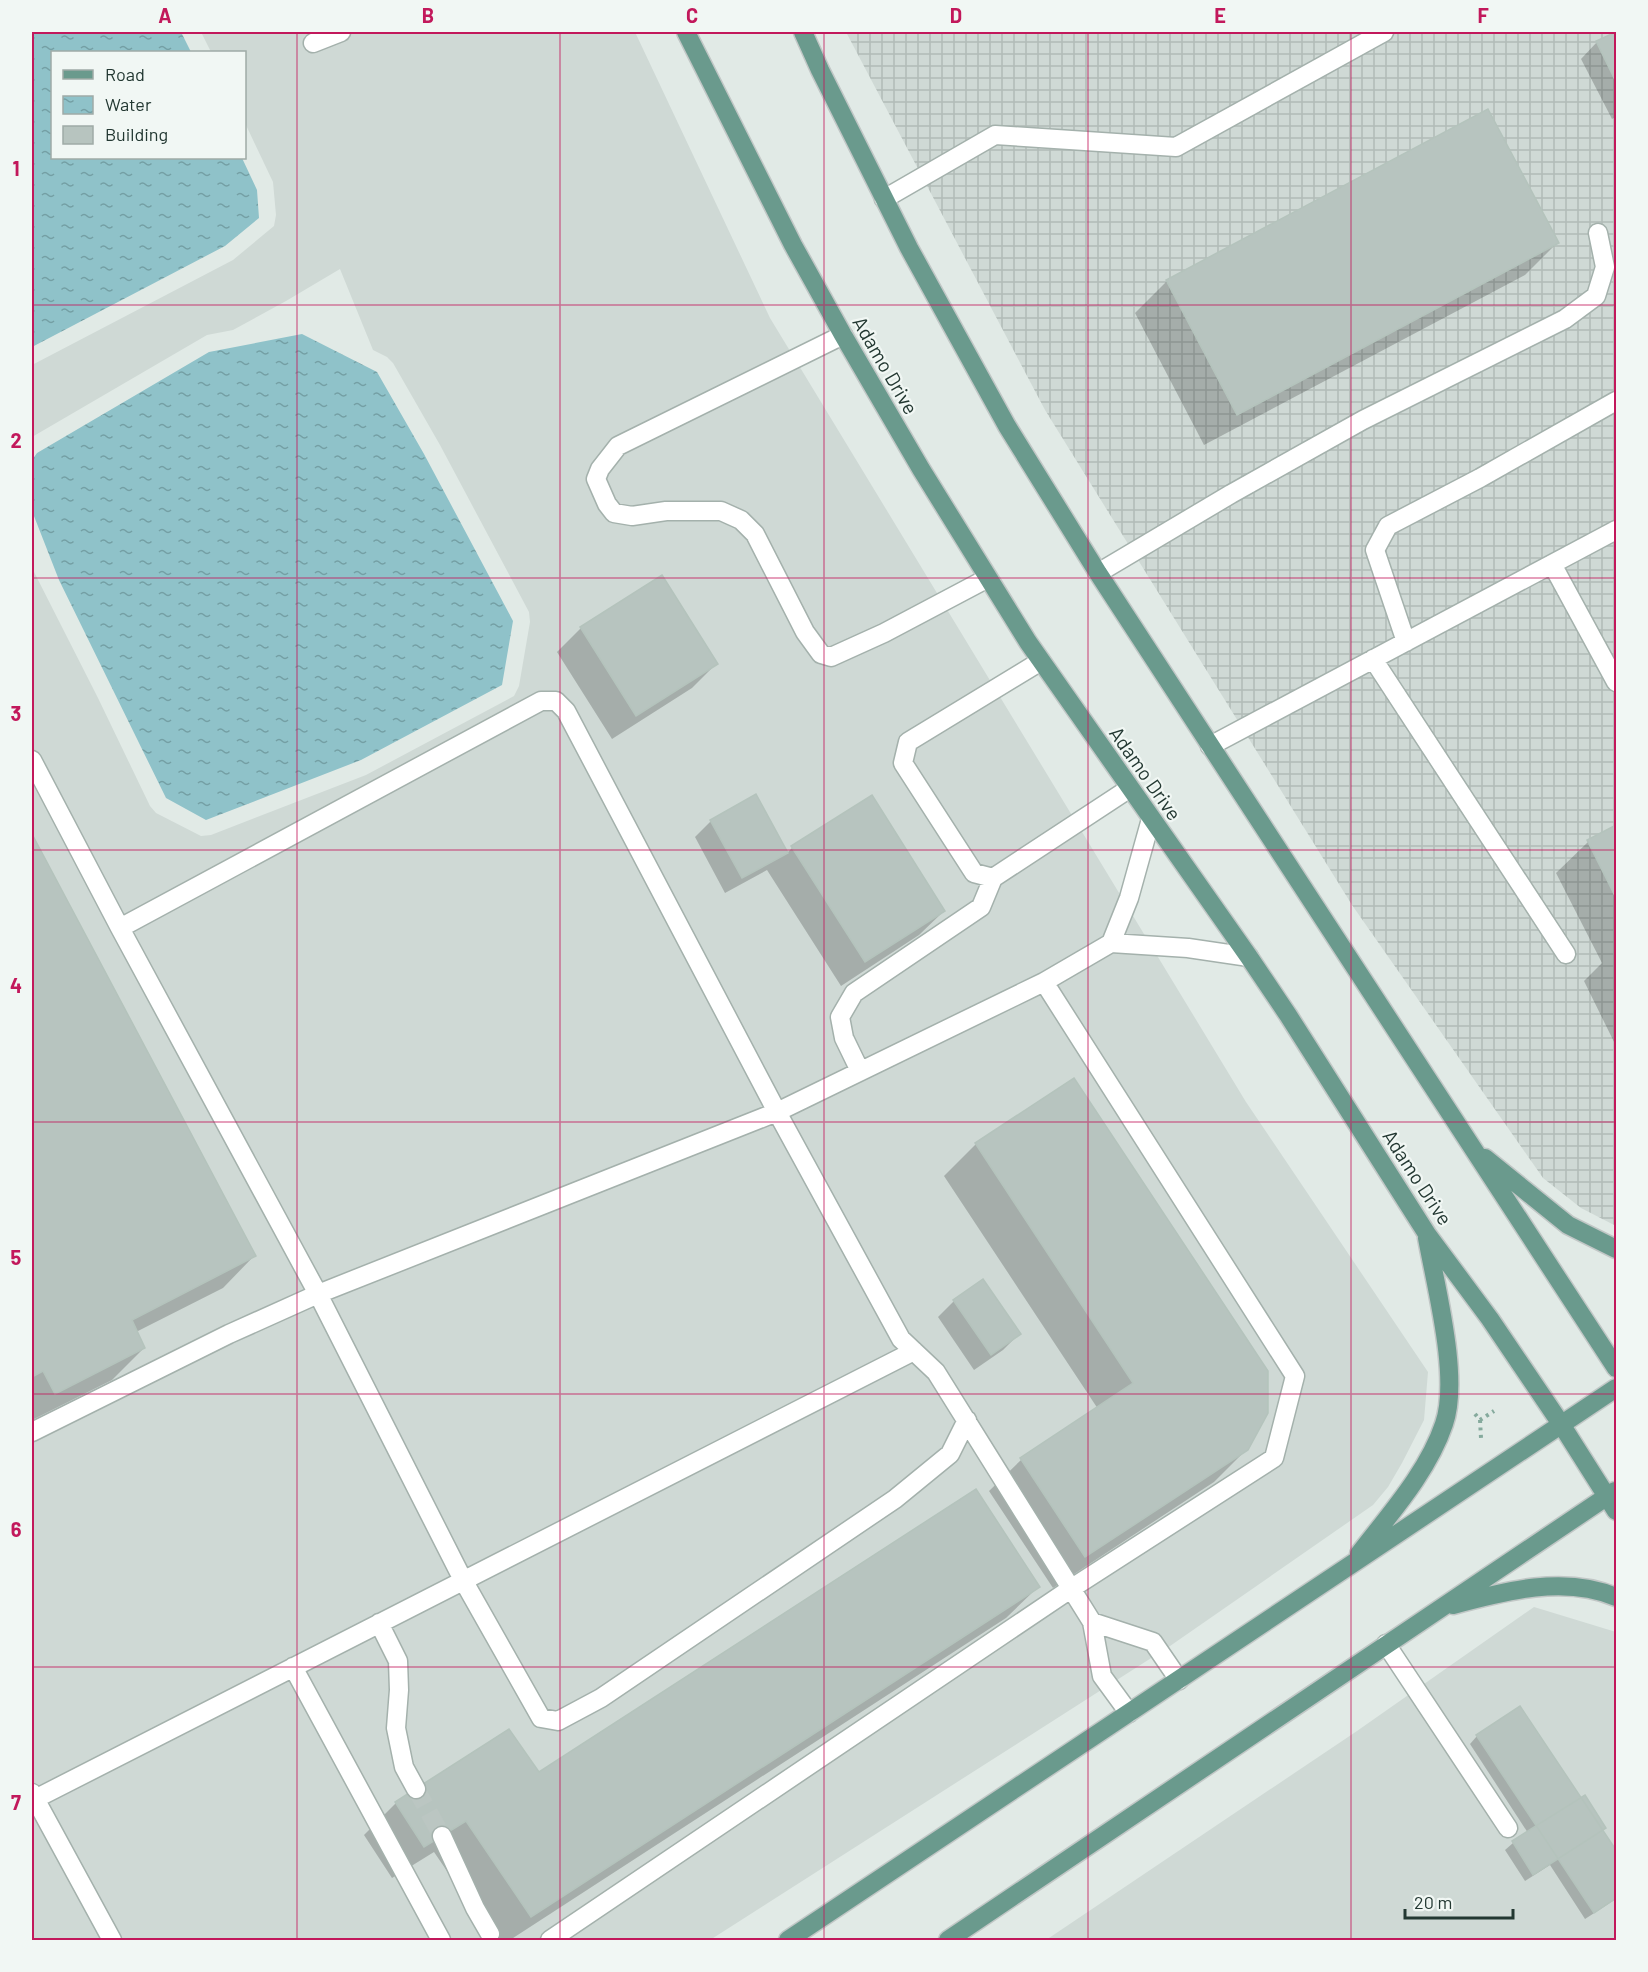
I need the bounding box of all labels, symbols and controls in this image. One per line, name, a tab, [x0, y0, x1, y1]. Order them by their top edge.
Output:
text: A	[158, 3, 172, 27]
text: B	[422, 3, 434, 27]
text: C	[686, 3, 698, 27]
text: D	[950, 3, 962, 27]
text: E	[1214, 3, 1226, 27]
text: F	[1477, 3, 1489, 27]
legend	[51, 51, 246, 159]
text: Road	[105, 63, 145, 85]
text: Water	[105, 93, 152, 115]
text: Building	[105, 123, 168, 145]
text: 1	[12, 156, 20, 180]
street label: Adamo Drive	[848, 312, 924, 418]
text: 2	[10, 428, 22, 452]
text: 3	[11, 701, 21, 725]
street label: Adamo Drive	[1105, 722, 1187, 824]
text: 4	[10, 973, 22, 997]
street label: Adamo Drive	[1378, 1125, 1458, 1229]
text: 5	[11, 1245, 22, 1269]
text: 6	[11, 1517, 22, 1541]
text: 7	[11, 1790, 21, 1814]
scale bar	[1405, 1882, 1513, 1920]
text: 20 m	[1414, 1891, 1452, 1913]

